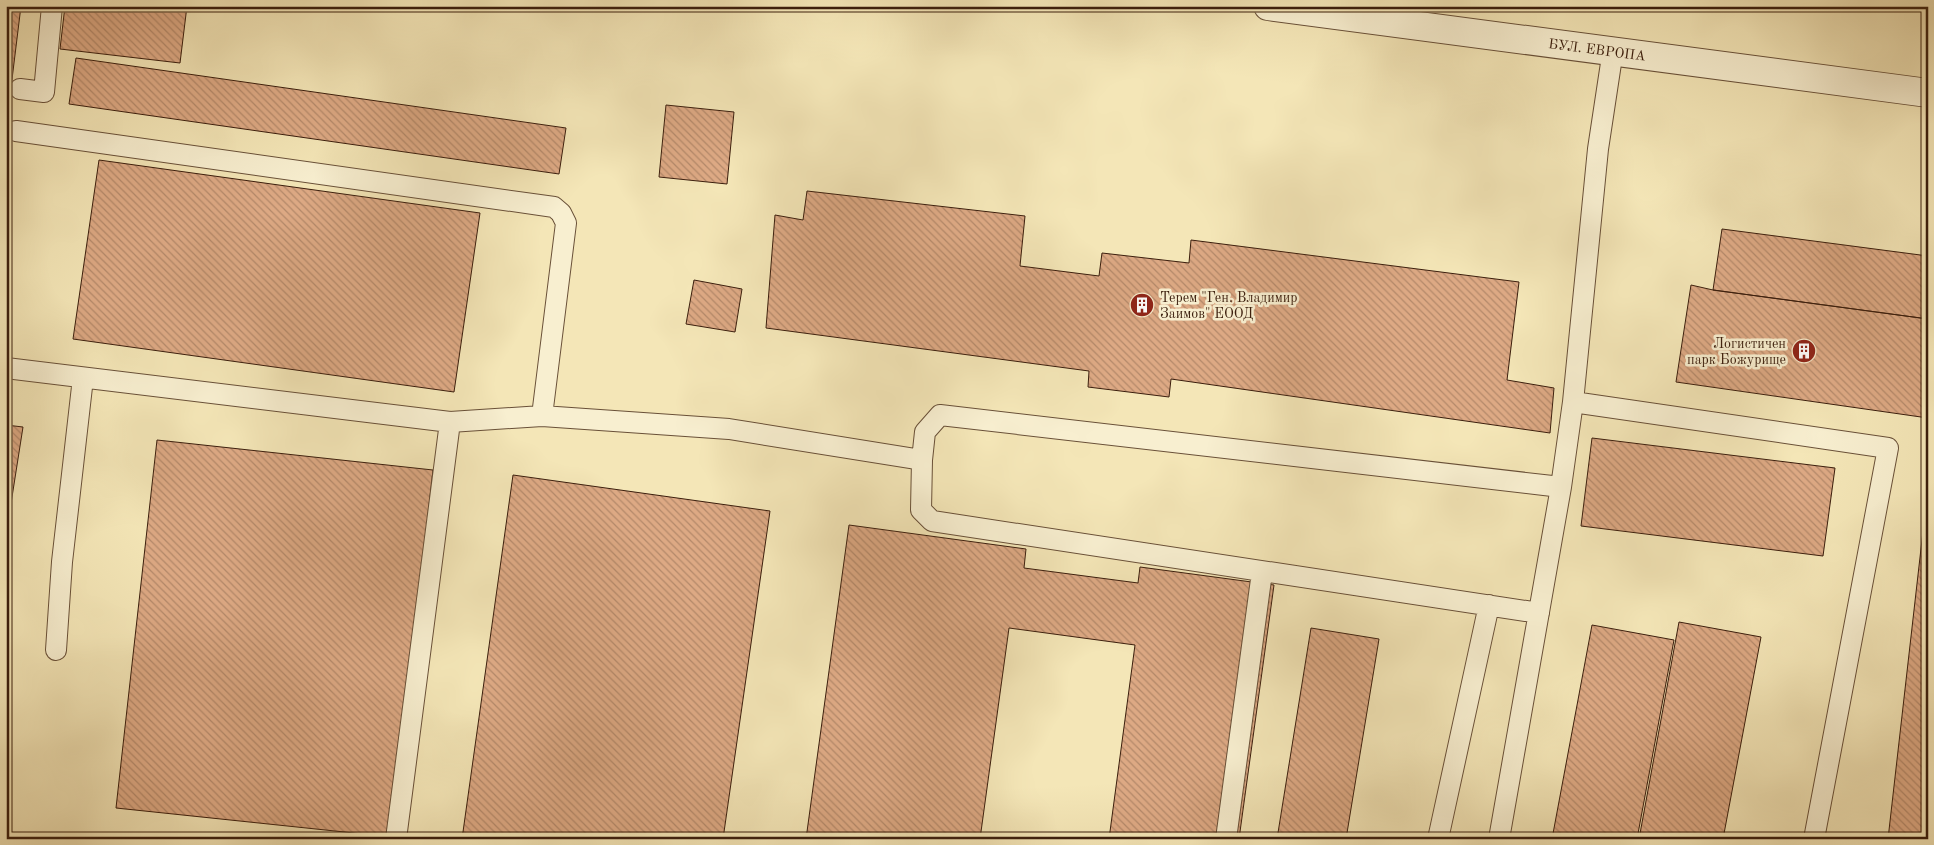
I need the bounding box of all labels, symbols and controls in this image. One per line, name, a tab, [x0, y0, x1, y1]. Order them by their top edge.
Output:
street label: БУЛ. ЕВРОПА	[1547, 37, 1647, 64]
place label: Терем "Ген. Владимир Заимов" ЕООД	[1160, 291, 1298, 321]
building icon: Терем "Ген. Владимир Заимов" ЕООД	[1129, 292, 1155, 318]
place label: Логистичен парк Божурище	[1687, 337, 1786, 367]
building icon: Логистичен парк Божурище	[1791, 338, 1817, 364]

